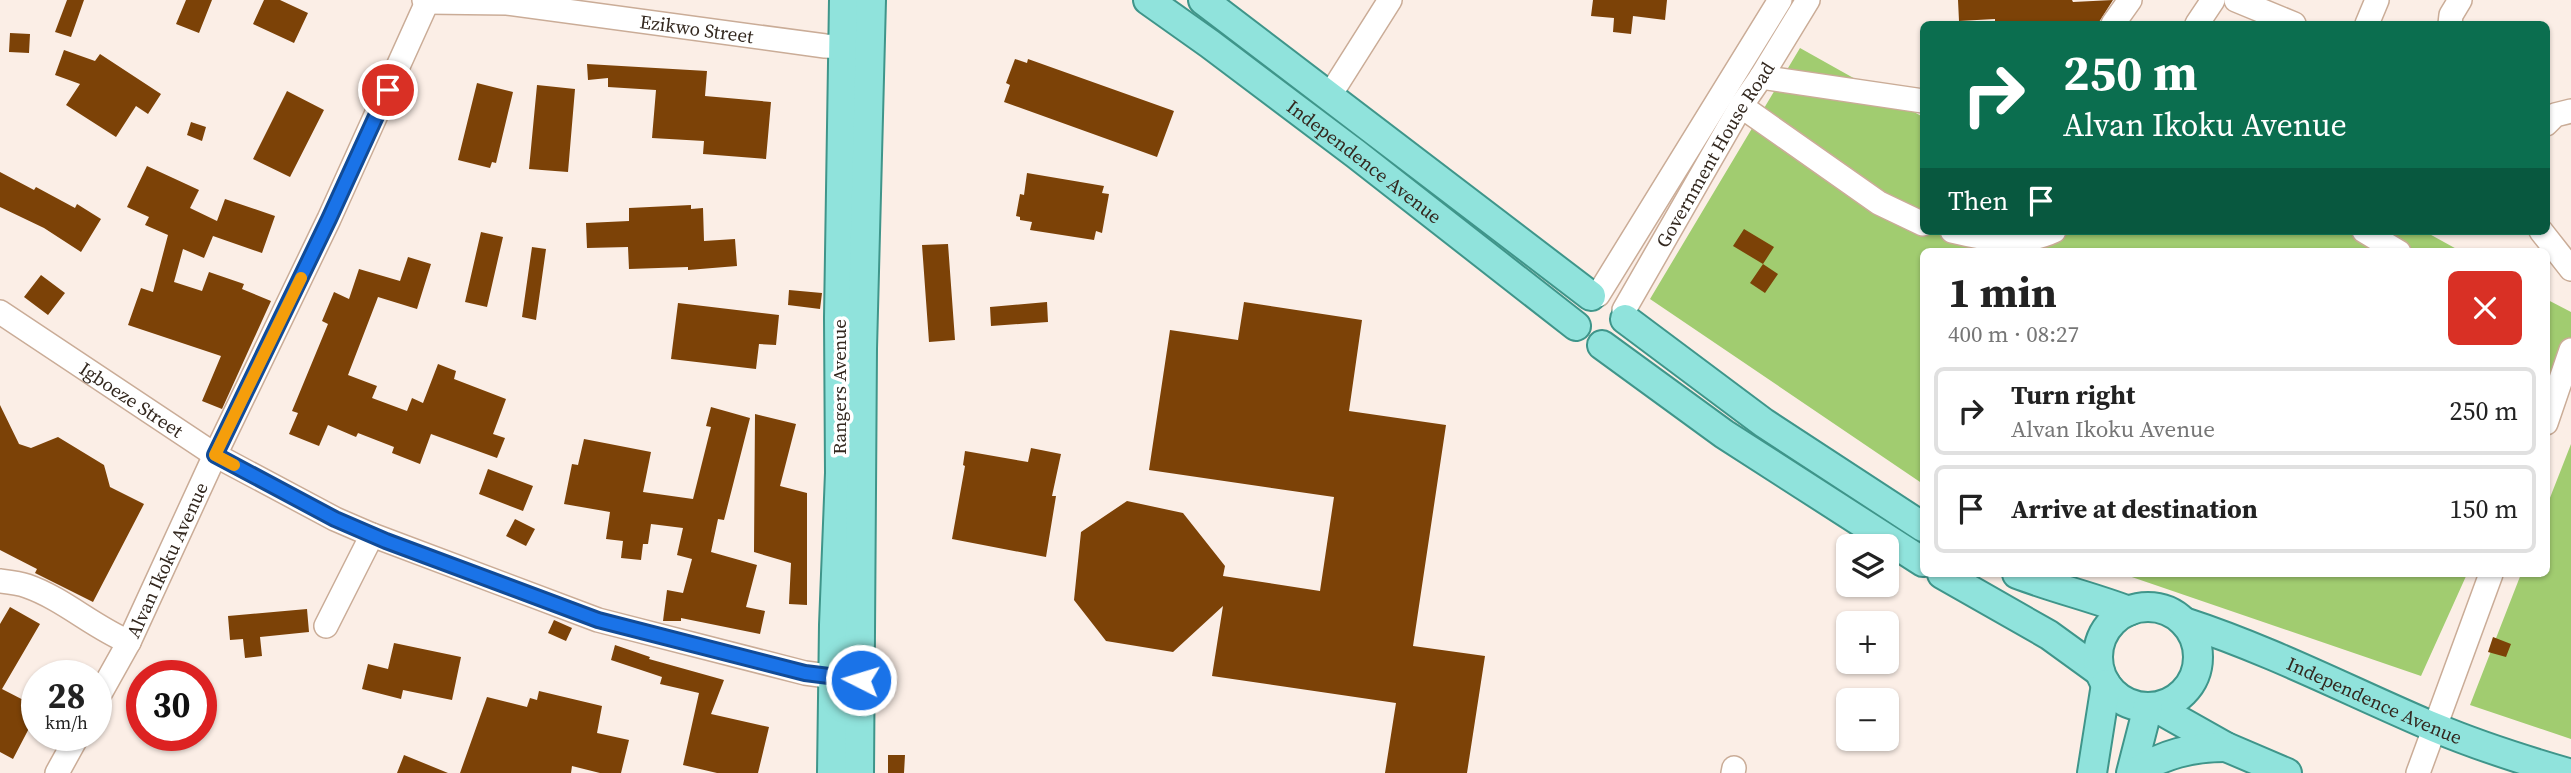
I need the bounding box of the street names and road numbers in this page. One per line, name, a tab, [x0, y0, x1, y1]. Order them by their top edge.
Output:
street label: Ezikwo Street	[638, 8, 756, 49]
street label: Government House Road	[1650, 57, 1780, 252]
street label: Independence Avenue	[1282, 93, 1447, 229]
street label: Rangers Avenue	[826, 319, 852, 455]
street label: Igboeze Street	[75, 356, 189, 444]
street label: Alvan Ikoku Avenue	[120, 478, 214, 642]
street label: Independence Avenue	[2283, 650, 2466, 750]

